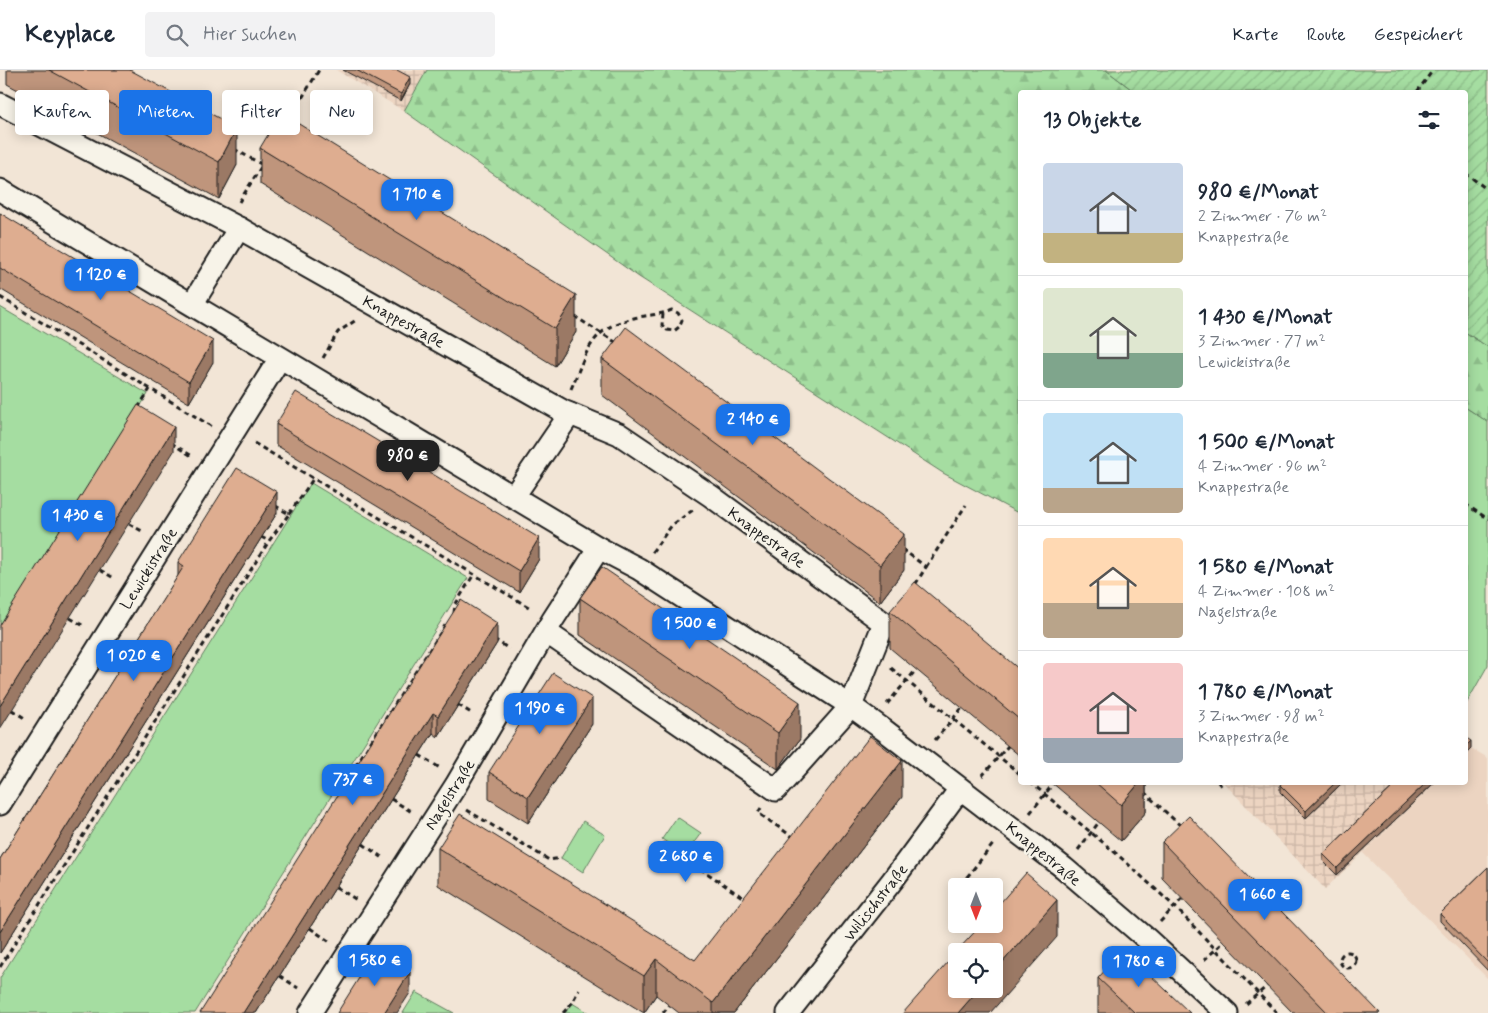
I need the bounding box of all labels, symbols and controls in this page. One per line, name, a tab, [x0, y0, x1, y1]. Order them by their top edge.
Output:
search box	[145, 12, 495, 57]
text: Keyplace	[25, 19, 115, 50]
icon: search	[163, 21, 191, 49]
text: Hier suchen	[203, 22, 297, 47]
text: Karte	[1233, 23, 1279, 47]
text: Route	[1307, 23, 1346, 47]
text: Gespeichert	[1374, 23, 1463, 47]
chip: Kaufen	[15, 90, 109, 135]
chip: Mieten	[119, 90, 212, 135]
chip: Filter	[222, 90, 300, 135]
chip: Neu	[310, 90, 373, 135]
text: 13 Objekte	[1043, 106, 1141, 134]
icon: filters	[1415, 106, 1443, 134]
pin: 1 710 €	[371, 178, 463, 221]
text: 980 €/Monat	[1198, 178, 1319, 206]
icon: home	[1083, 183, 1143, 243]
text: 1 710 €	[392, 184, 442, 205]
text: 2 Zimmer · 76 m²	[1198, 206, 1327, 227]
text: Knappestraße	[1198, 227, 1289, 248]
pin: 1 120 €	[55, 258, 147, 301]
text: 1 120 €	[75, 264, 127, 285]
street label: Knappestraße	[358, 291, 448, 354]
text: 1 430 €/Monat	[1198, 303, 1333, 331]
icon: home	[1083, 308, 1143, 368]
text: 3 Zimmer · 77 m²	[1198, 331, 1326, 352]
text: Lewickistraße	[1198, 352, 1291, 373]
pin: 2 140 €	[707, 404, 799, 446]
text: 2 140 €	[727, 409, 779, 430]
text: 1 500 €/Monat	[1198, 428, 1335, 456]
icon: home	[1083, 433, 1143, 493]
pin: 980 €	[373, 440, 443, 482]
text: 980 €	[387, 445, 429, 466]
text: 4 Zimmer · 96 m²	[1198, 456, 1327, 477]
text: Knappestraße	[1198, 477, 1289, 498]
pin: 1 430 €	[32, 500, 124, 542]
street label: Knappestraße	[723, 503, 809, 574]
text: 1 430 €	[52, 505, 104, 526]
street label: Lewickistraße	[116, 524, 183, 614]
text: 1 580 €/Monat	[1198, 553, 1334, 581]
icon: home	[1083, 558, 1143, 618]
text: 4 Zimmer · 108 m²	[1198, 581, 1335, 602]
text: Nagelstraße	[1198, 602, 1277, 623]
pin: 1 500 €	[644, 608, 736, 650]
text: 1 500 €	[663, 613, 717, 634]
pin: 1 020 €	[88, 640, 180, 682]
text: 1 020 €	[107, 645, 161, 666]
text: 1 780 €/Monat	[1198, 678, 1333, 706]
icon: home	[1083, 683, 1143, 743]
pin: 1 190 €	[494, 692, 586, 735]
text: 1 190 €	[515, 698, 565, 719]
text: 3 Zimmer · 98 m²	[1198, 706, 1325, 727]
text: Knappestraße	[1198, 727, 1289, 748]
street label: Nagelstraße	[420, 755, 481, 835]
pin: 737 €	[318, 764, 388, 806]
text: 737 €	[333, 769, 373, 790]
street label: Knappestraße	[1001, 817, 1085, 891]
pin: 2 680 €	[640, 840, 732, 883]
text: 2 680 €	[659, 846, 713, 867]
street label: Wilischstraße	[839, 860, 913, 946]
north arrow	[948, 878, 1002, 932]
map controls	[948, 878, 1003, 998]
pin: 1 660 €	[1219, 878, 1311, 921]
text: 1 660 €	[1239, 884, 1291, 905]
button: locate	[948, 943, 1003, 998]
pin: 1 580 €	[329, 944, 421, 987]
pin: 1 780 €	[1093, 946, 1185, 988]
text: 1 580 €	[349, 950, 401, 971]
text: 1 780 €	[1113, 951, 1165, 972]

